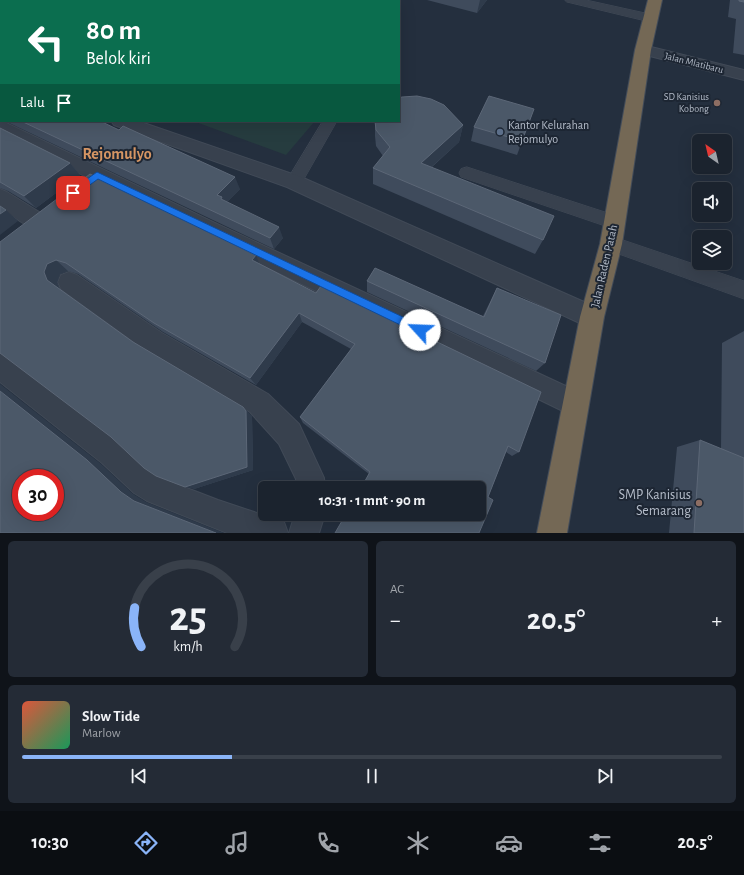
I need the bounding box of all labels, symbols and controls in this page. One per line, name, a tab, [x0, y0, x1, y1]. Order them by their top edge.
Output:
icon: left	[20, 16, 72, 68]
text: 80 m	[86, 17, 141, 45]
text: Belok kiri	[86, 50, 151, 68]
street label: Jalan Mlatibaru	[664, 51, 724, 75]
icon: arrive	[53, 92, 75, 114]
place label: SD Kanisius Kobong	[664, 92, 709, 114]
text: Lalu	[20, 95, 45, 110]
marker: SD Kanisius Kobong	[712, 98, 722, 108]
place label: Kantor Kelurahan Rejomulyo	[508, 119, 589, 146]
marker: Kantor Kelurahan Rejomulyo	[495, 127, 505, 137]
north arrow	[692, 134, 732, 174]
map controls	[692, 134, 732, 270]
district label: Rejomulyo	[82, 146, 152, 163]
pin	[56, 176, 90, 210]
icon: arrive	[62, 182, 84, 204]
button: sound	[692, 182, 732, 222]
street label: Jalan Raden Patah	[589, 223, 619, 309]
button: layers	[692, 230, 732, 270]
position arrow	[399, 309, 441, 351]
speed limit sign: 30	[12, 469, 64, 521]
place label: SMP Kanisius Semarang	[618, 488, 691, 518]
text: 10:31 · 1 mnt · 90 m	[319, 493, 425, 508]
marker: SMP Kanisius Semarang	[694, 498, 704, 508]
text: AC	[390, 583, 404, 596]
text: 25	[169, 597, 207, 638]
text: 20.5°	[527, 605, 585, 635]
text: −	[390, 609, 401, 631]
text: +	[711, 609, 722, 631]
text: km/h	[173, 640, 203, 654]
text: Slow Tide	[82, 709, 140, 724]
text: Marlow	[82, 727, 120, 740]
icon: previous	[128, 765, 150, 787]
icon: pause	[361, 765, 383, 787]
icon: next	[594, 765, 616, 787]
icon: directions	[132, 829, 160, 857]
icon: music	[223, 829, 251, 857]
icon: phone	[314, 829, 342, 857]
icon: climate	[404, 829, 432, 857]
icon: car	[495, 829, 523, 857]
icon: filters	[586, 829, 614, 857]
text: 10:30	[31, 834, 69, 852]
text: 20.5°	[677, 834, 712, 852]

